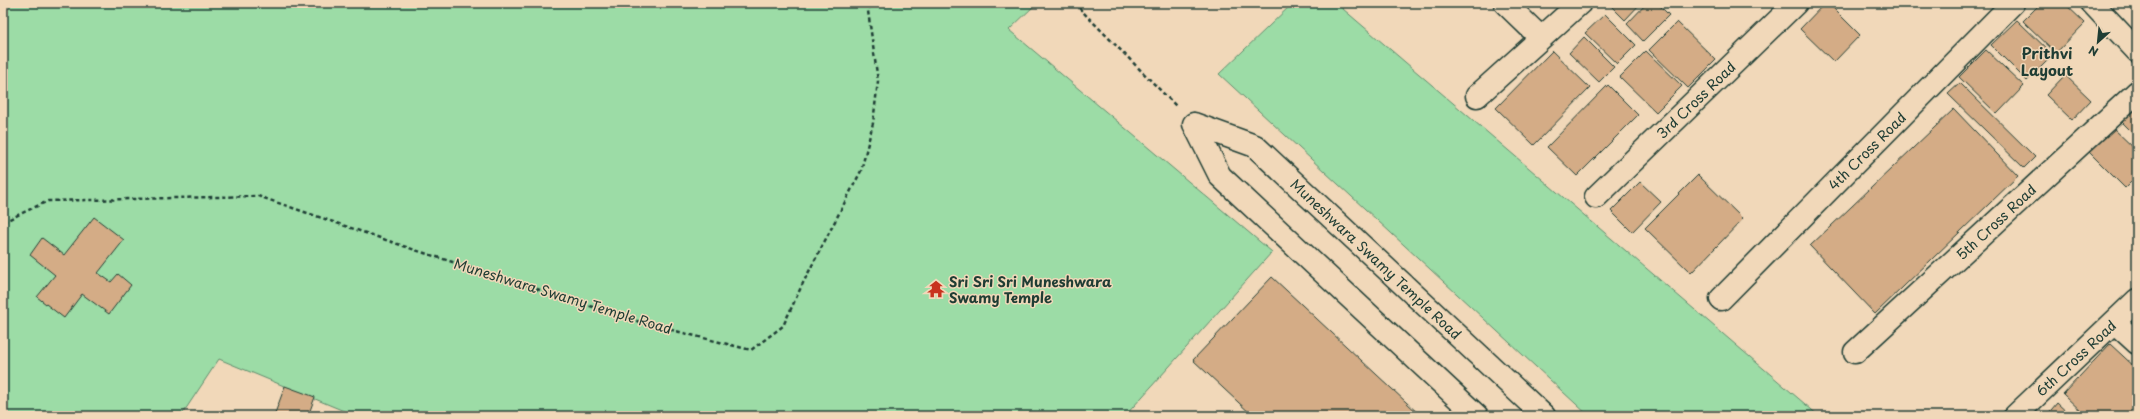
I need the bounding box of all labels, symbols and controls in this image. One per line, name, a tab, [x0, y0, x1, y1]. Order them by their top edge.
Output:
north arrow	[2078, 22, 2118, 62]
district label: Prithvi Layout	[2021, 41, 2073, 81]
text: N	[2085, 42, 2101, 61]
street label: 3rd Cross Road	[1652, 57, 1740, 143]
street label: 4th Cross Road	[1823, 107, 1911, 195]
street label: Muneshwara Swamy Temple Road	[1286, 174, 1466, 344]
street label: 5th Cross Road	[1951, 179, 2041, 265]
street label: Muneshwara Swamy Temple Road	[451, 253, 675, 339]
place label: Sri Sri Sri Muneshwara Swamy Temple	[949, 271, 1112, 308]
temple icon: Sri Sri Sri Muneshwara Swamy Temple	[926, 279, 946, 299]
street label: 6th Cross Road	[2031, 315, 2121, 401]

